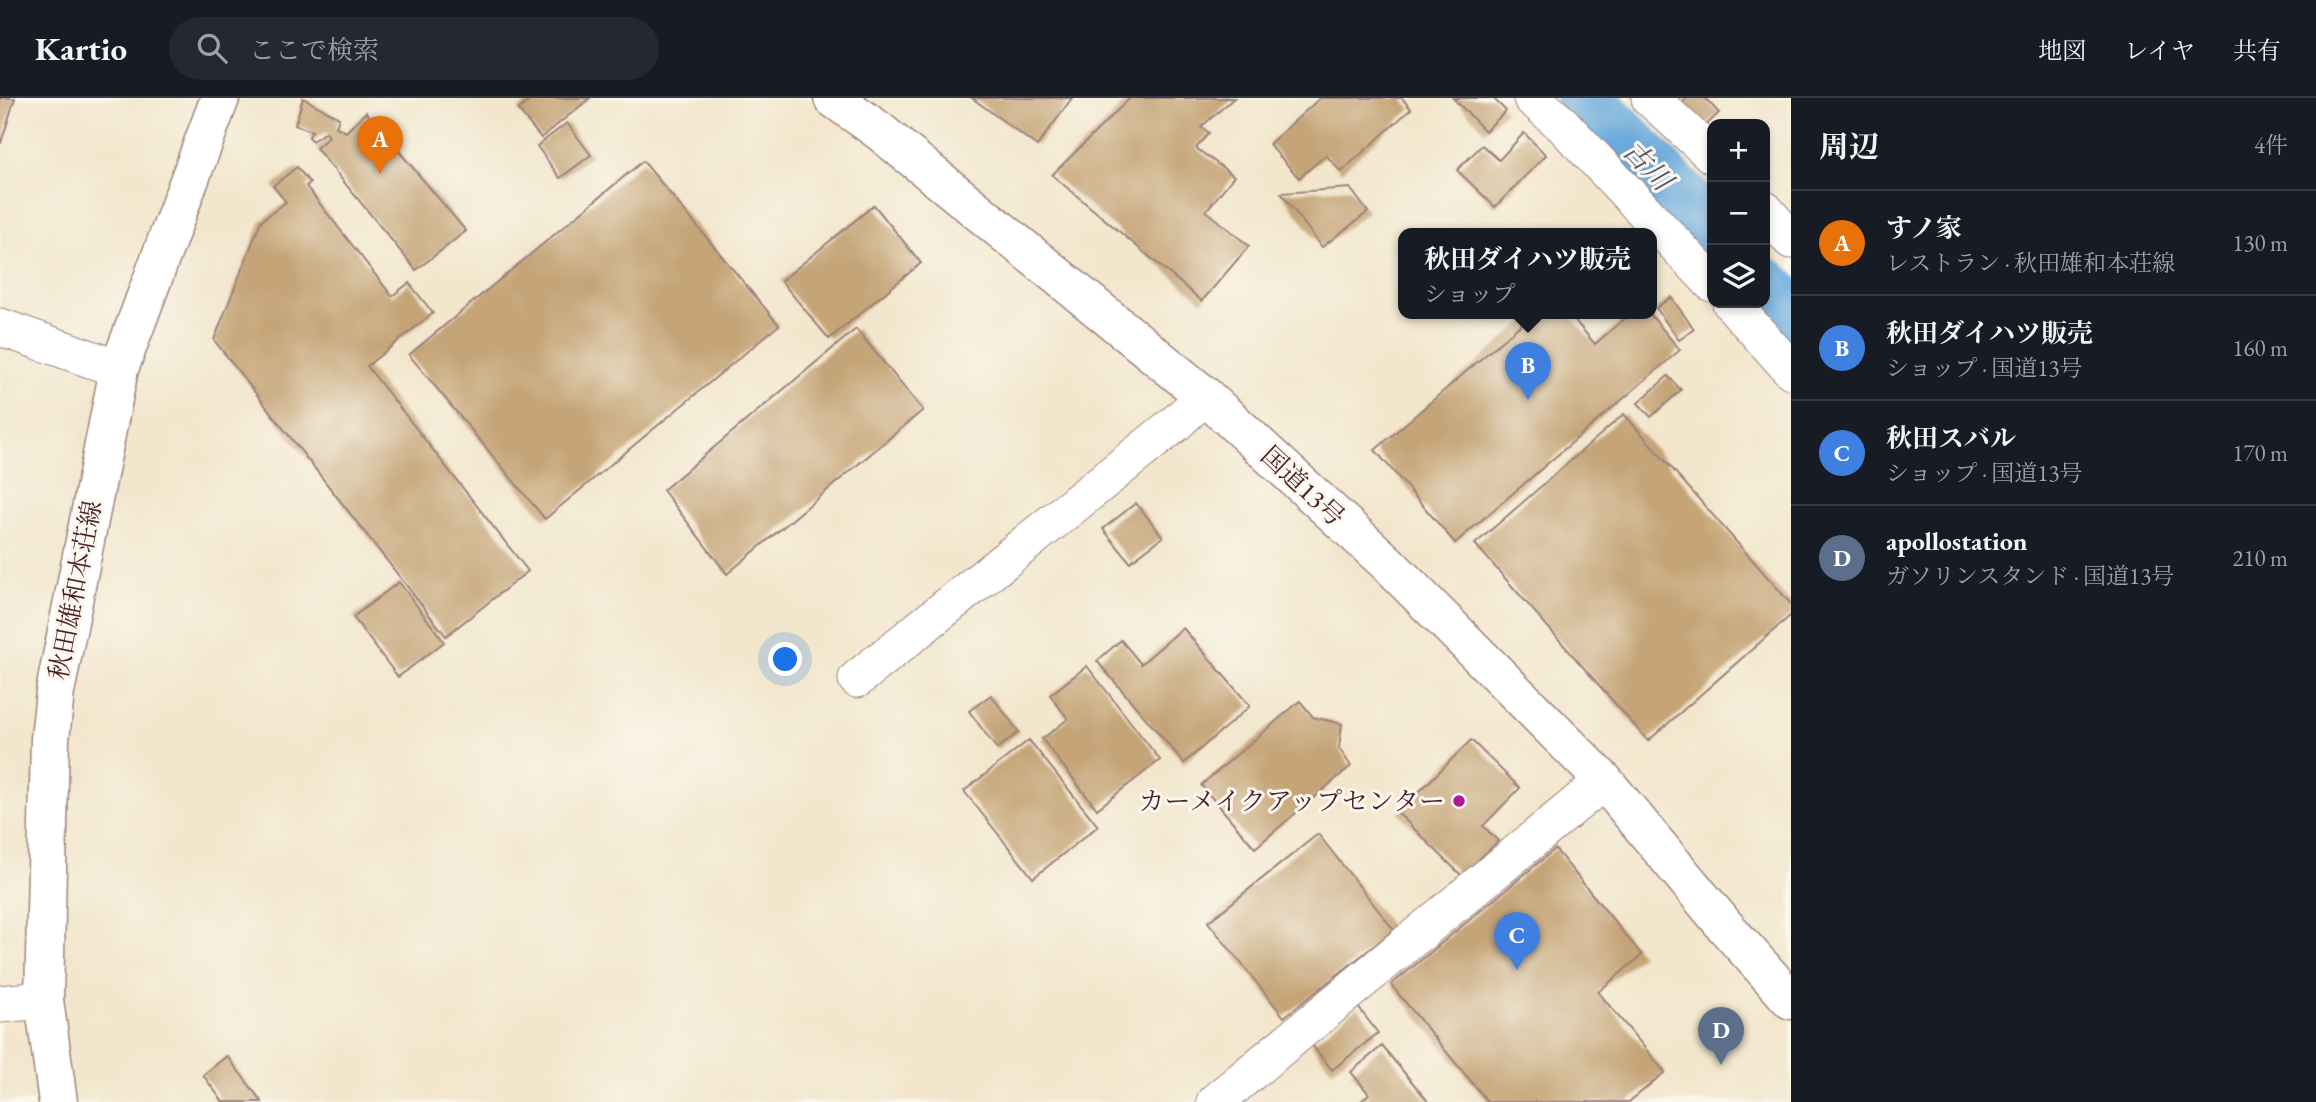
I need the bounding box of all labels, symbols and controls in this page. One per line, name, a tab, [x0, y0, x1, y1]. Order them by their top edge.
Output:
search box	[169, 17, 659, 80]
text: Kartio	[35, 27, 127, 70]
icon: search	[193, 29, 231, 67]
text: ここで検索	[249, 33, 379, 67]
text: 地図	[2038, 35, 2086, 66]
text: レイヤ	[2124, 35, 2195, 66]
text: 共有	[2233, 35, 2281, 66]
pin: A	[357, 116, 403, 174]
map controls	[1707, 119, 1770, 308]
button: +	[1707, 119, 1770, 182]
text: 周辺	[1819, 127, 1879, 166]
text: 4件	[2254, 130, 2288, 160]
water label: 古川	[1616, 132, 1682, 200]
button: −	[1707, 182, 1770, 245]
text: すノ家	[1886, 211, 1962, 245]
popup	[1398, 228, 1657, 319]
text: A	[1834, 228, 1850, 258]
text: 130 m	[2232, 228, 2288, 258]
text: 秋田ダイハツ販売	[1424, 242, 1631, 276]
button: layers	[1707, 245, 1770, 308]
text: レストラン · 秋田雄和本荘線	[1886, 248, 2175, 278]
text: ショップ	[1424, 279, 1516, 309]
text: 秋田ダイハツ販売	[1886, 316, 2093, 350]
text: B	[1835, 333, 1849, 363]
text: 160 m	[2232, 333, 2288, 363]
pin: B	[1505, 342, 1551, 400]
text: ショップ · 国道13号	[1886, 353, 2082, 383]
text: 秋田スバル	[1886, 421, 2016, 455]
street label: 国道13号	[1254, 438, 1352, 534]
text: C	[1834, 438, 1850, 468]
text: 170 m	[2232, 438, 2288, 468]
text: ショップ · 国道13号	[1886, 458, 2082, 488]
street label: 秋田雄和本荘線	[41, 497, 109, 683]
text: apollostation	[1886, 524, 2028, 558]
text: D	[1833, 543, 1851, 573]
text: 210 m	[2232, 543, 2288, 573]
text: ガソリンスタンド · 国道13号	[1886, 561, 2174, 591]
your location	[768, 642, 802, 676]
place label: カーメイクアップセンター	[1138, 784, 1445, 818]
marker: カーメイクアップセンター	[1451, 793, 1467, 809]
pin: C	[1494, 912, 1540, 970]
pin: D	[1698, 1007, 1744, 1065]

